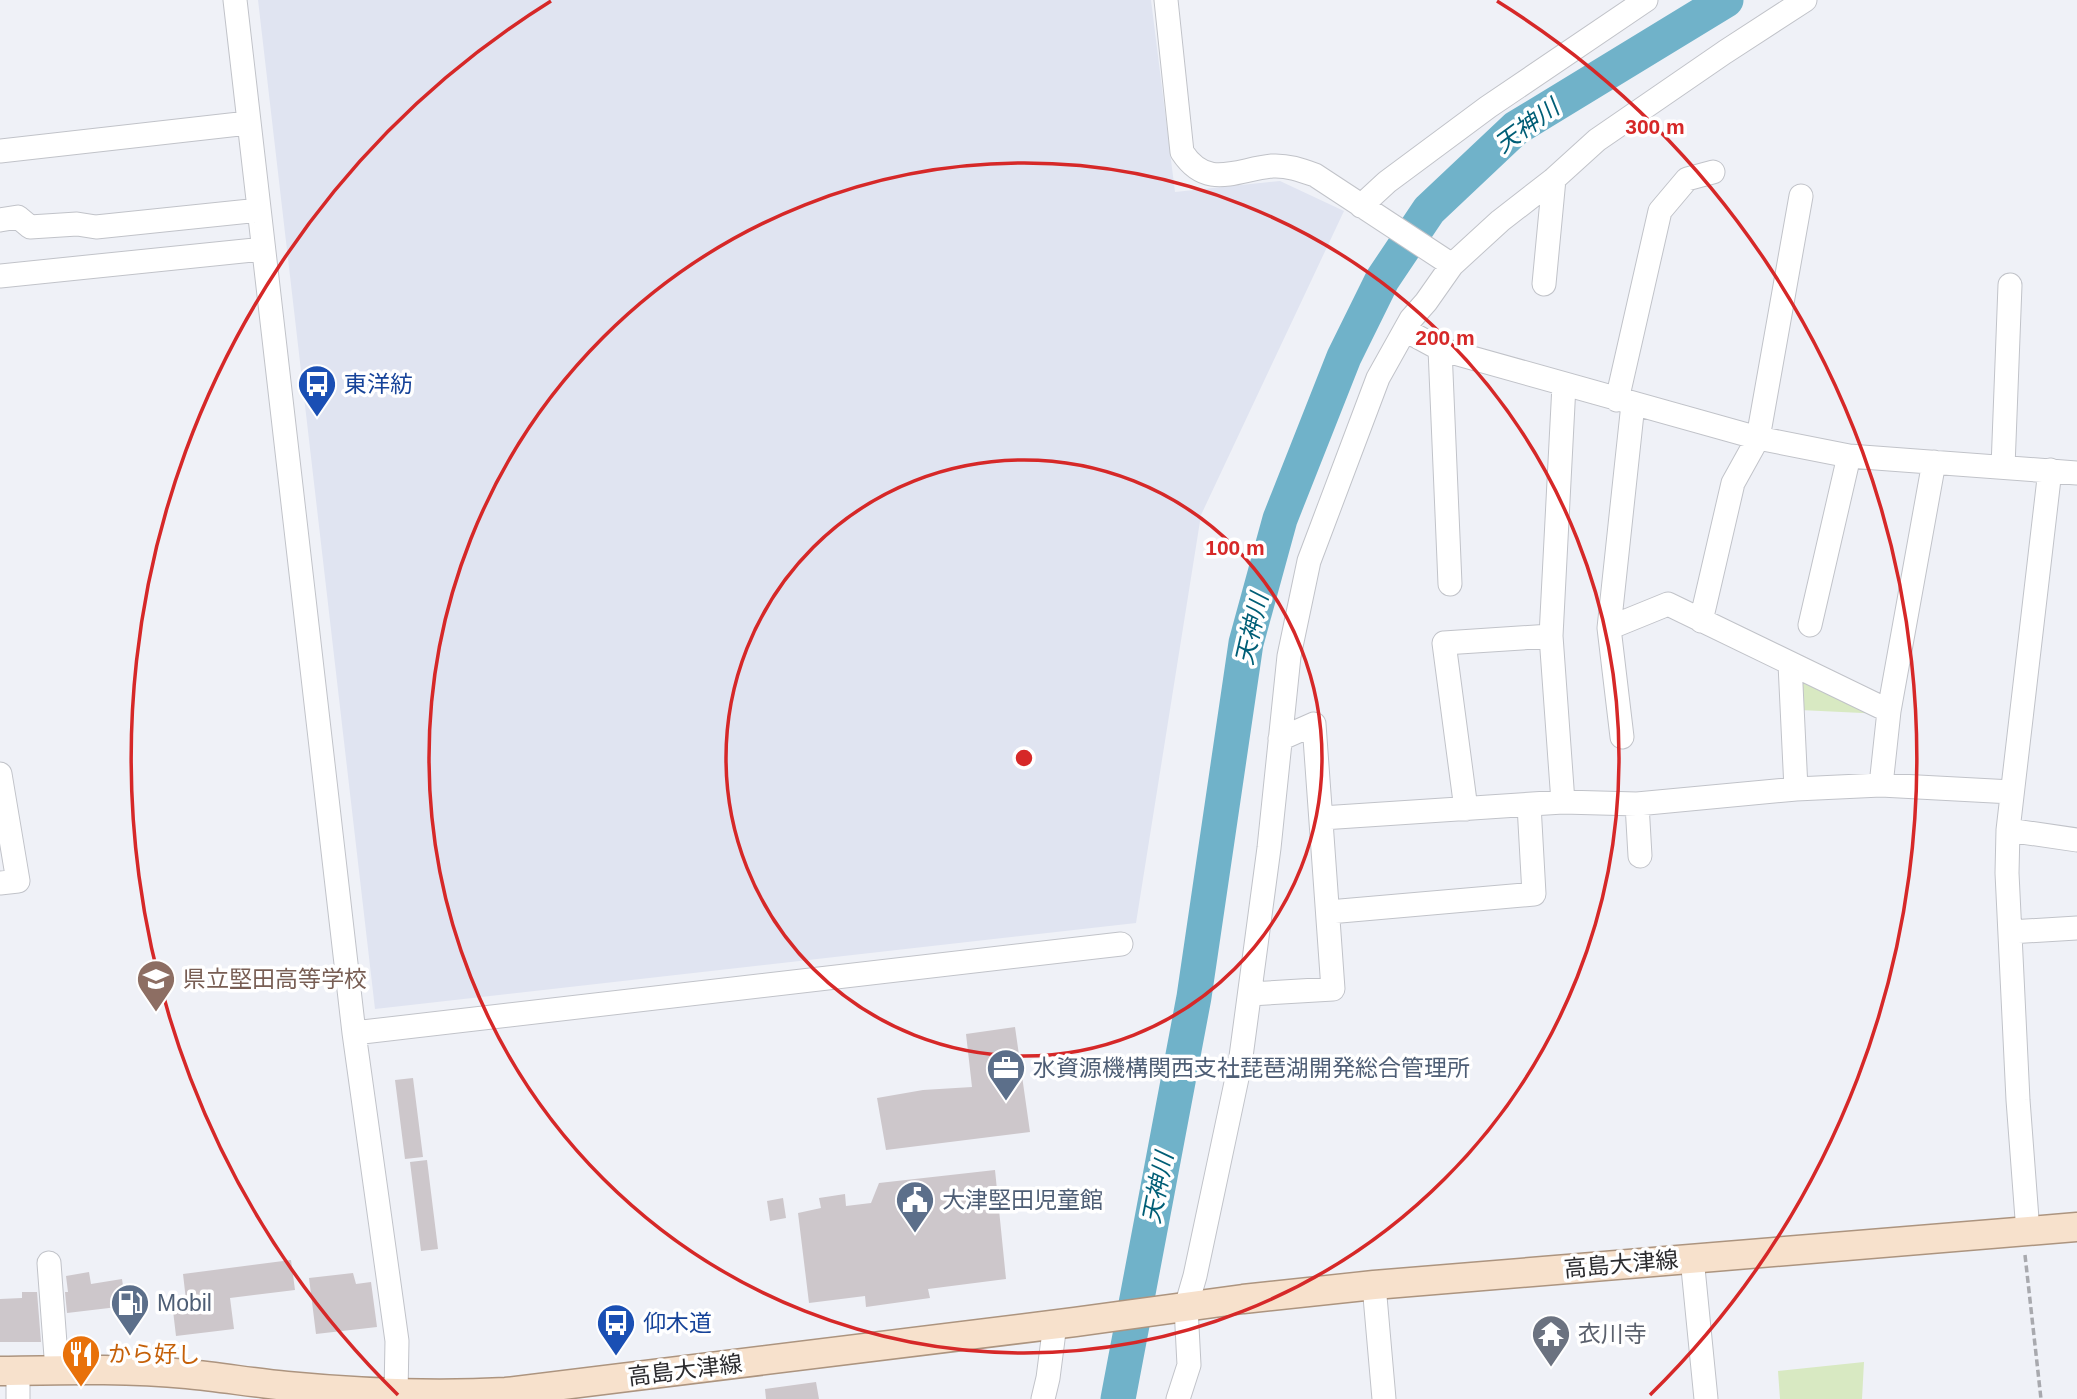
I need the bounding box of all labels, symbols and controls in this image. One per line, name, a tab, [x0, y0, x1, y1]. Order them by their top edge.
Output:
water label: 天神川	[1490, 92, 1566, 158]
text: 300 m	[1625, 115, 1685, 138]
text: 200 m	[1415, 326, 1475, 349]
bus stop icon: 東洋紡	[296, 363, 338, 418]
place label: 東洋紡	[344, 371, 413, 397]
text: 100 m	[1205, 536, 1265, 559]
water label: 天神川	[1230, 588, 1273, 667]
centre of rings	[1012, 746, 1036, 770]
school or university icon: 県立堅田高等学校	[135, 958, 177, 1013]
place label: 県立堅田高等学校	[183, 966, 367, 992]
office icon: 水資源機構関西支社琵琶湖開発総合管理所	[985, 1047, 1027, 1102]
place label: 水資源機構関西支社琵琶湖開発総合管理所	[1033, 1055, 1470, 1081]
water label: 天神川	[1137, 1147, 1178, 1226]
public building icon: 大津堅田児童館	[894, 1179, 936, 1234]
place label: 大津堅田児童館	[942, 1187, 1103, 1213]
street label: 高島大津線	[1563, 1246, 1679, 1282]
fuel station icon: Mobil	[109, 1282, 151, 1337]
place label: Mobil	[157, 1290, 212, 1316]
bus stop icon: 仰木道	[595, 1302, 637, 1357]
place label: 仰木道	[643, 1310, 712, 1336]
temple icon: 衣川寺	[1530, 1313, 1572, 1368]
place label: 衣川寺	[1578, 1321, 1647, 1347]
restaurant icon: から好し	[60, 1333, 102, 1388]
place label: から好し	[108, 1341, 200, 1367]
street label: 高島大津線	[626, 1350, 744, 1390]

